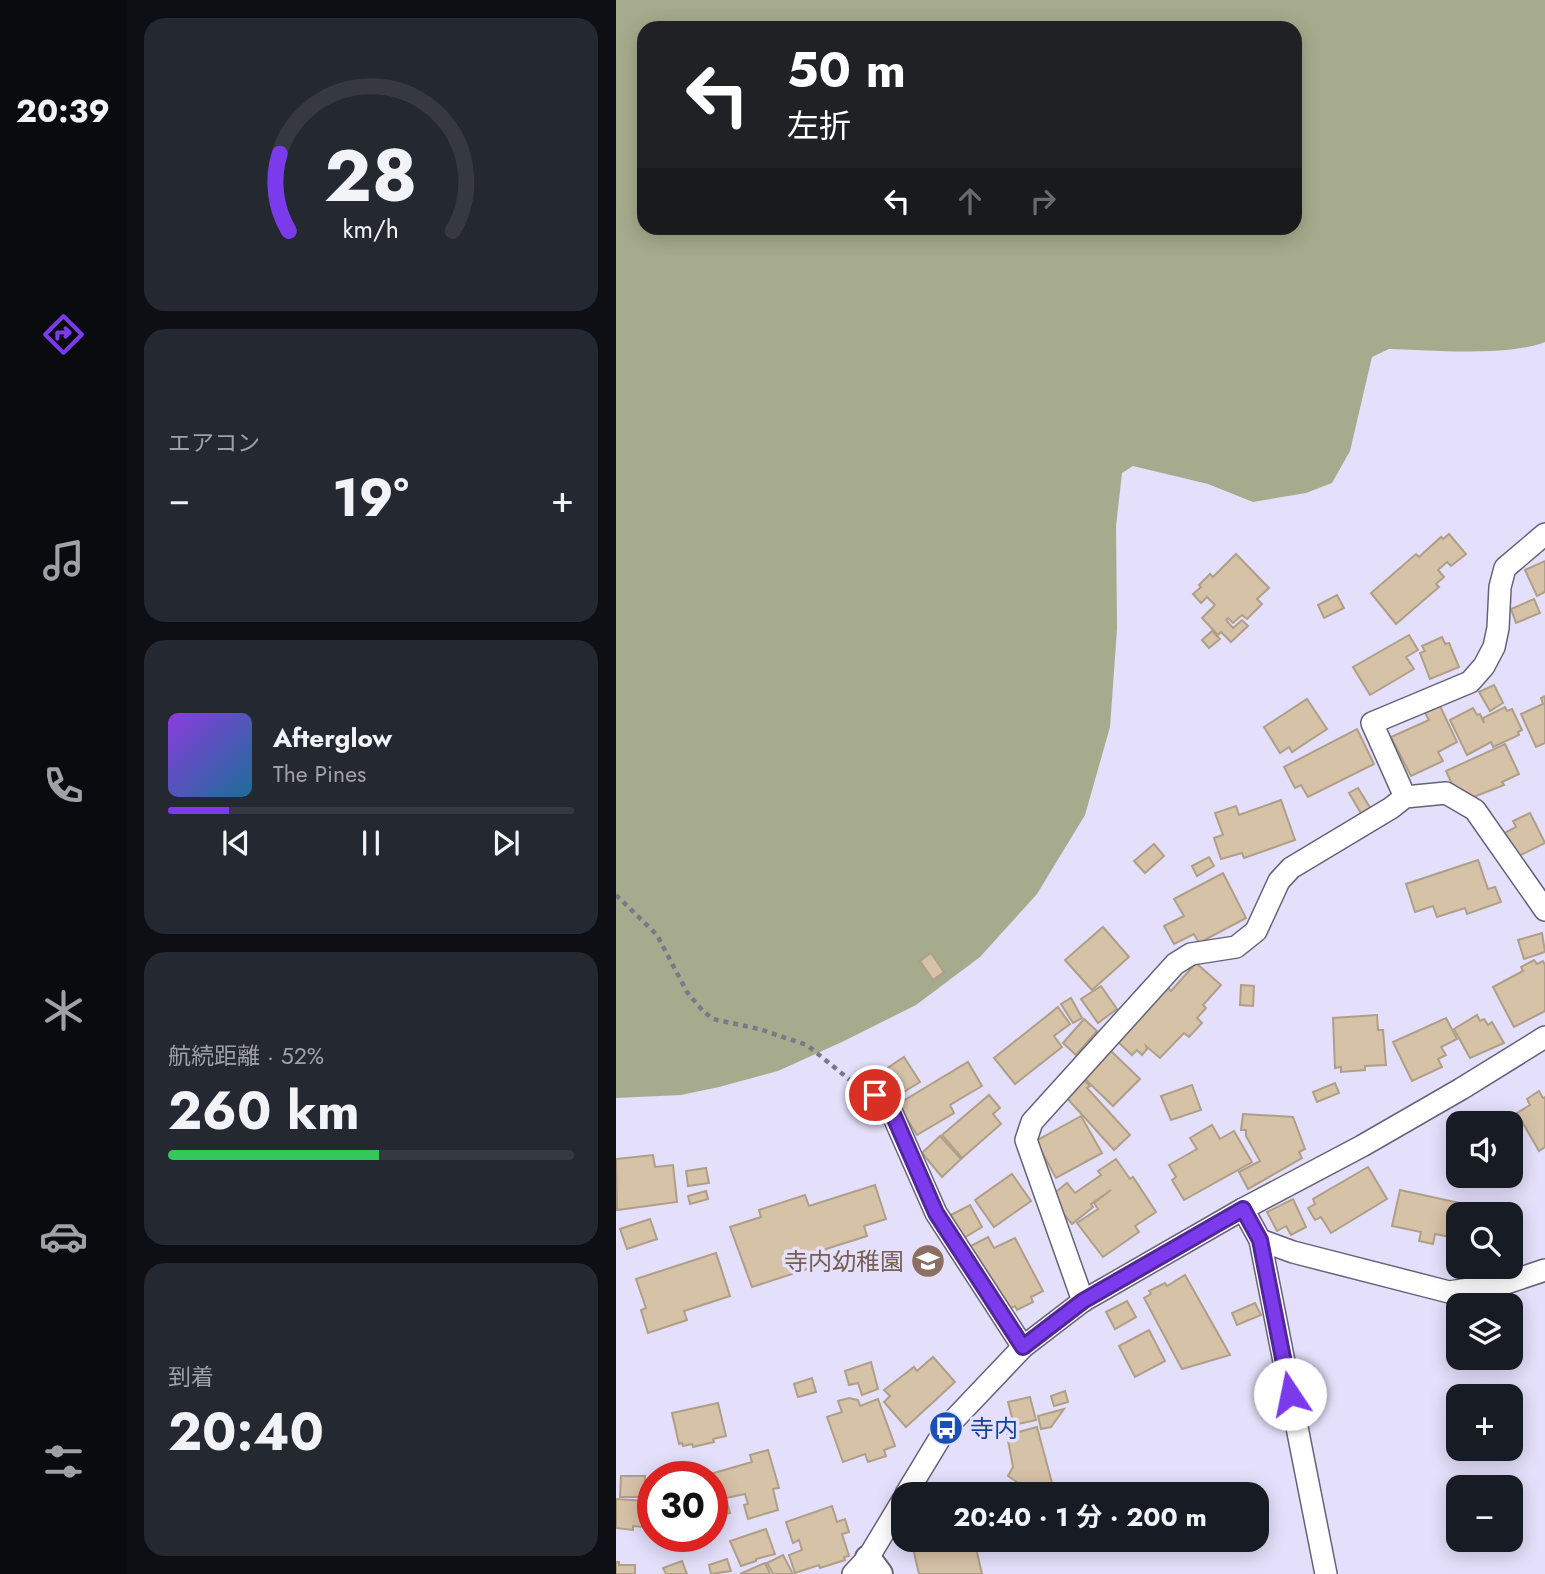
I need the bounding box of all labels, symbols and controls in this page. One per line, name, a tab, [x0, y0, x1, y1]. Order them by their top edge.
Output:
text: 50 m	[787, 35, 906, 105]
icon: left	[672, 49, 763, 140]
text: 20:39	[16, 88, 110, 134]
text: 左折	[787, 103, 851, 149]
text: 28	[324, 123, 418, 228]
icon: left	[878, 182, 916, 220]
icon: ahead	[951, 182, 989, 220]
icon: right	[1024, 182, 1062, 220]
text: km/h	[343, 210, 399, 246]
icon: directions	[39, 310, 88, 359]
text: エアコン	[168, 426, 260, 460]
text: 19°	[332, 460, 409, 536]
text: −	[168, 471, 190, 526]
text: +	[551, 471, 574, 526]
icon: music	[39, 536, 88, 585]
text: Afterglow	[273, 719, 392, 757]
text: The Pines	[273, 757, 366, 791]
icon: phone	[39, 761, 88, 810]
icon: previous	[217, 824, 255, 862]
icon: pause	[352, 824, 390, 862]
icon: next	[487, 824, 525, 862]
icon: climate	[39, 986, 88, 1035]
text: 航続距離 · 52%	[168, 1039, 324, 1073]
pin	[845, 1065, 905, 1125]
text: 260 km	[168, 1073, 360, 1149]
icon: arrive	[856, 1076, 894, 1114]
map controls	[1446, 1111, 1523, 1552]
button: sound	[1446, 1111, 1523, 1188]
button: search	[1446, 1202, 1523, 1279]
icon: car	[39, 1212, 88, 1261]
school or university icon: 寺内幼稚園	[909, 1242, 947, 1280]
place label: 寺内幼稚園	[784, 1244, 904, 1279]
button: layers	[1446, 1293, 1523, 1370]
position arrow	[1253, 1357, 1327, 1431]
text: 到着	[168, 1360, 214, 1394]
button: +	[1446, 1384, 1523, 1461]
text: 20:40	[168, 1394, 324, 1470]
bus stop icon: 寺内	[927, 1409, 965, 1447]
place label: 寺内	[970, 1411, 1018, 1446]
icon: filters	[39, 1437, 88, 1486]
speed limit sign: 30	[637, 1461, 728, 1552]
button: −	[1446, 1475, 1523, 1552]
text: 20:40 · 1 分 · 200 m	[953, 1498, 1207, 1536]

